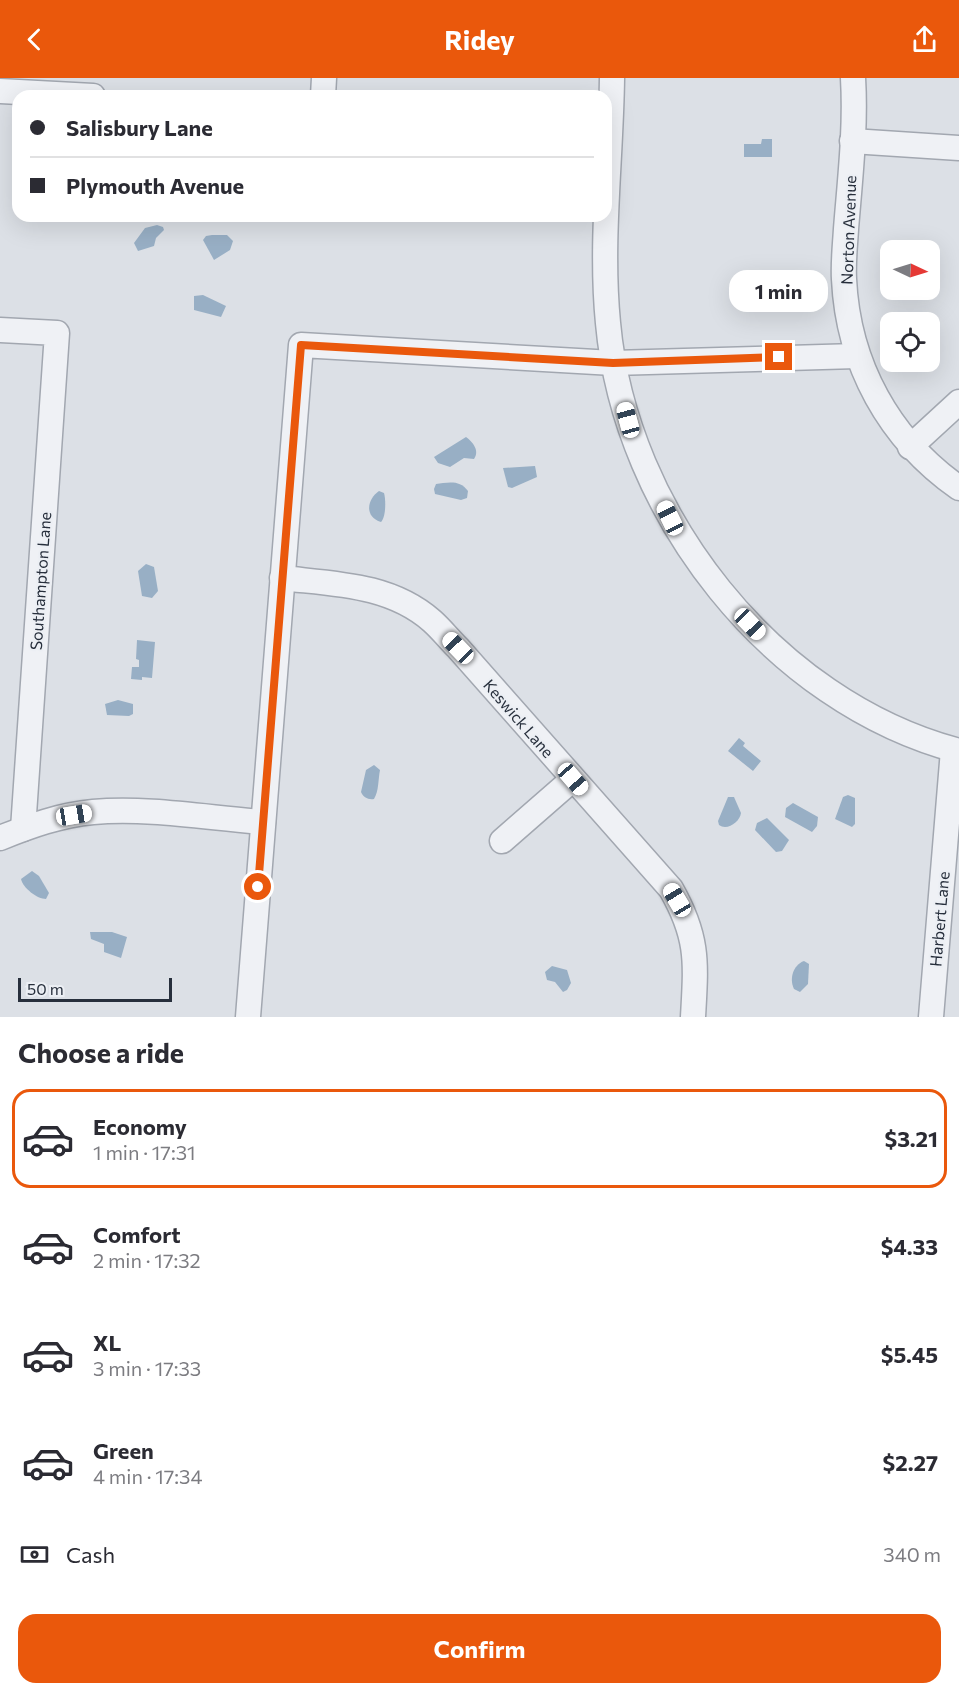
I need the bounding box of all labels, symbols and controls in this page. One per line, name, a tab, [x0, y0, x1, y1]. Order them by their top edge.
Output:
icon: back	[18, 23, 51, 56]
text: Ridey	[444, 23, 515, 56]
icon: share	[908, 23, 941, 56]
text: Salisbury Lane	[66, 114, 213, 141]
text: Plymouth Avenue	[66, 172, 244, 199]
street label: Norton Avenue	[837, 175, 859, 285]
north arrow	[880, 240, 940, 300]
map controls	[880, 240, 940, 372]
callout: 1 min	[730, 270, 828, 312]
text: 1 min	[755, 279, 802, 303]
button: locate	[880, 312, 940, 372]
route end	[765, 343, 792, 370]
car	[615, 400, 641, 440]
car	[654, 498, 686, 538]
street label: Southampton Lane	[26, 511, 54, 651]
car	[731, 605, 769, 643]
car	[439, 629, 477, 667]
street label: Keswick Lane	[480, 675, 558, 761]
car	[554, 760, 592, 798]
car	[55, 803, 93, 827]
street label: Harbert Lane	[925, 870, 953, 968]
route start	[244, 873, 271, 900]
car	[660, 880, 694, 920]
scale bar	[18, 975, 172, 1002]
text: 50 m	[27, 979, 64, 998]
text: Choose a ride	[18, 1036, 184, 1069]
icon: car	[21, 1112, 75, 1166]
text: Economy	[93, 1113, 187, 1140]
text: $3.21	[885, 1125, 938, 1152]
text: 1 min · 17:31	[93, 1140, 196, 1164]
icon: car	[21, 1220, 75, 1274]
text: Comfort	[93, 1221, 181, 1248]
text: $4.33	[881, 1233, 938, 1260]
text: 2 min · 17:32	[93, 1248, 201, 1272]
icon: car	[21, 1328, 75, 1382]
text: XL	[93, 1329, 121, 1356]
text: $5.45	[881, 1341, 938, 1368]
text: 3 min · 17:33	[93, 1356, 201, 1380]
icon: car	[21, 1436, 75, 1490]
text: Green	[93, 1437, 154, 1464]
text: $2.27	[883, 1449, 938, 1476]
text: 4 min · 17:34	[93, 1464, 203, 1488]
icon: cash	[18, 1538, 51, 1571]
text: Cash	[66, 1541, 115, 1568]
text: 340 m	[883, 1542, 941, 1566]
button: Confirm	[18, 1614, 941, 1683]

